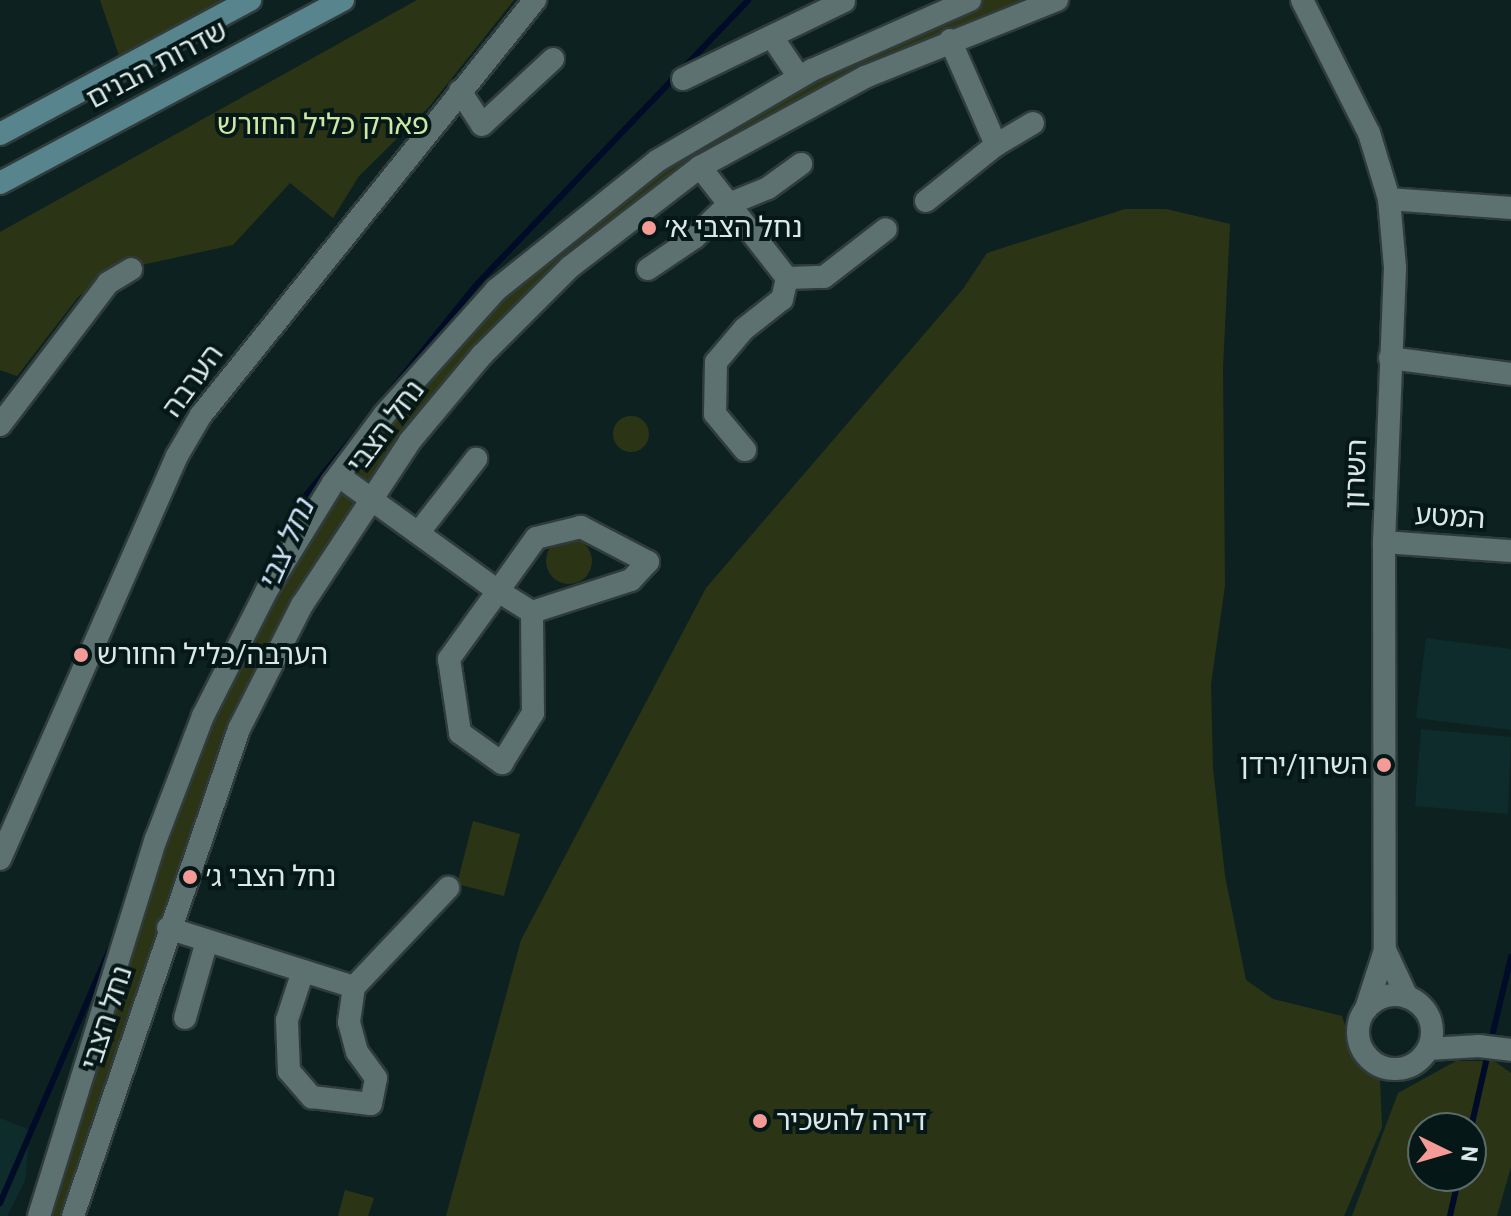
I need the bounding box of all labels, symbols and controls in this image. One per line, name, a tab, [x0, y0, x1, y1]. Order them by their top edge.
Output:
street label: שדרות הבנים	[81, 14, 233, 116]
park label: פארק כליל החורש	[217, 108, 429, 142]
place label: נחל הצבי א׳	[665, 211, 802, 245]
marker: נחל הצבי א׳	[640, 219, 658, 237]
street label: הערבה	[156, 338, 230, 424]
street label: נחל הצבי	[340, 374, 432, 480]
street label: השרון	[1338, 438, 1374, 510]
water label: נחל צבי	[250, 494, 322, 596]
street label: המטע	[1414, 498, 1486, 536]
place label: הערבה/כליל החורש	[97, 638, 328, 672]
marker: הערבה/כליל החורש	[72, 646, 90, 664]
place label: השרון/ירדן	[1240, 748, 1368, 782]
marker: השרון/ירדן	[1375, 756, 1393, 774]
place label: נחל הצבי ג׳	[206, 860, 336, 894]
marker: נחל הצבי ג׳	[181, 868, 199, 886]
street label: נחל הצבי	[74, 962, 140, 1074]
place label: דירה להשכיר	[776, 1104, 927, 1138]
marker: דירה להשכיר	[751, 1112, 769, 1130]
north arrow	[1407, 1112, 1487, 1192]
text: N	[1456, 1145, 1483, 1163]

